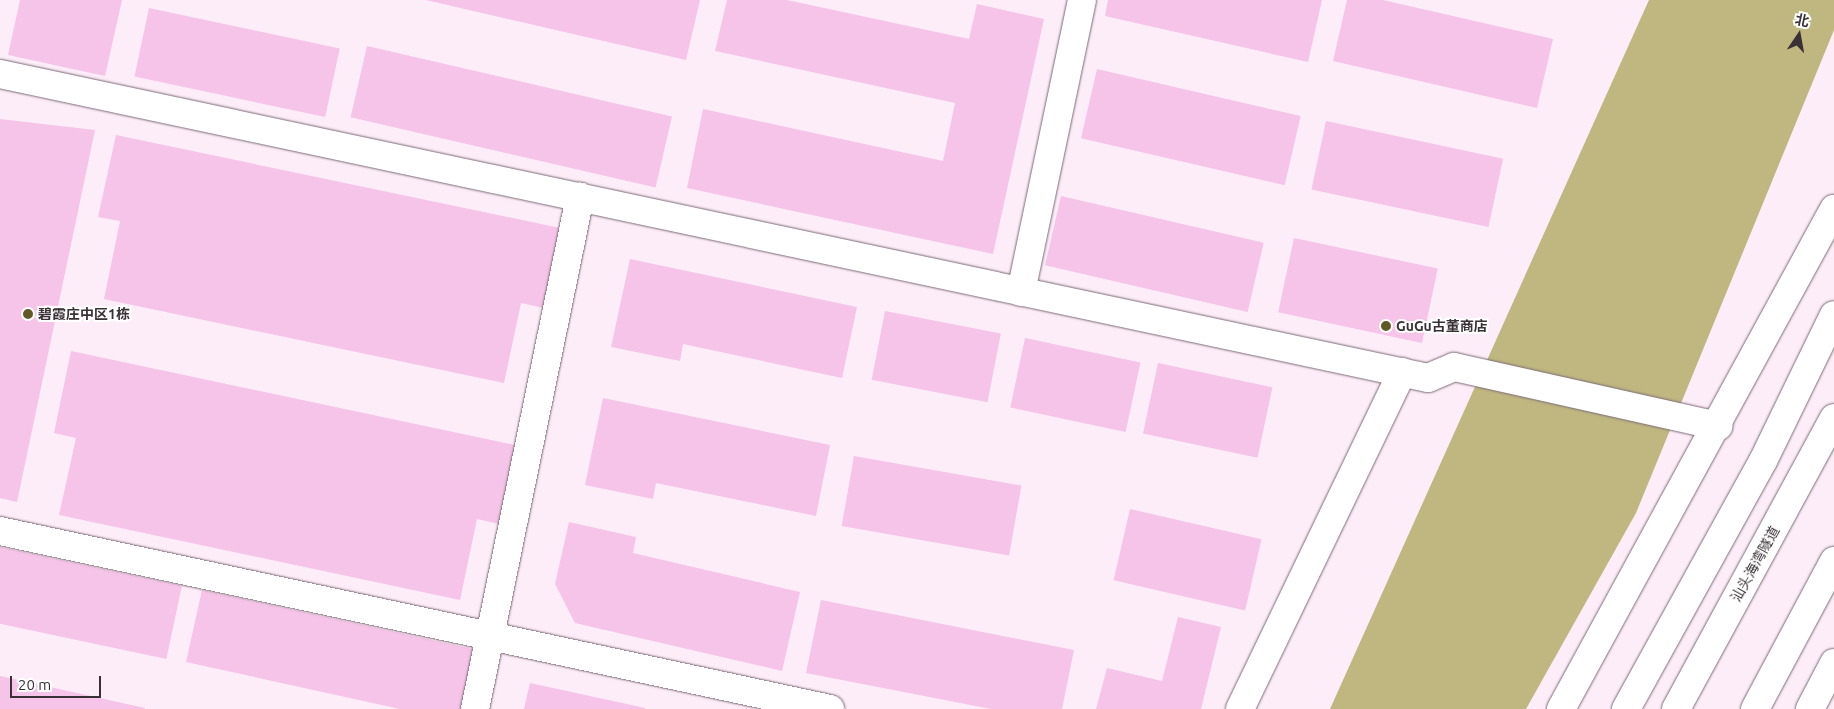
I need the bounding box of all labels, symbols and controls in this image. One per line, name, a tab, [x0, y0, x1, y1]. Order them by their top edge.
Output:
north arrow	[1774, 10, 1824, 60]
text: 北	[1794, 11, 1811, 30]
place label: 碧霞庄中区1栋	[38, 306, 130, 322]
marker: 碧霞庄中区1栋	[22, 308, 34, 320]
place label: GuGu古董商店	[1396, 318, 1488, 334]
marker: GuGu古董商店	[1380, 320, 1392, 332]
street label: 汕头海湾隧道	[1727, 523, 1783, 605]
scale bar	[12, 666, 104, 698]
text: 20 m	[18, 676, 51, 693]

